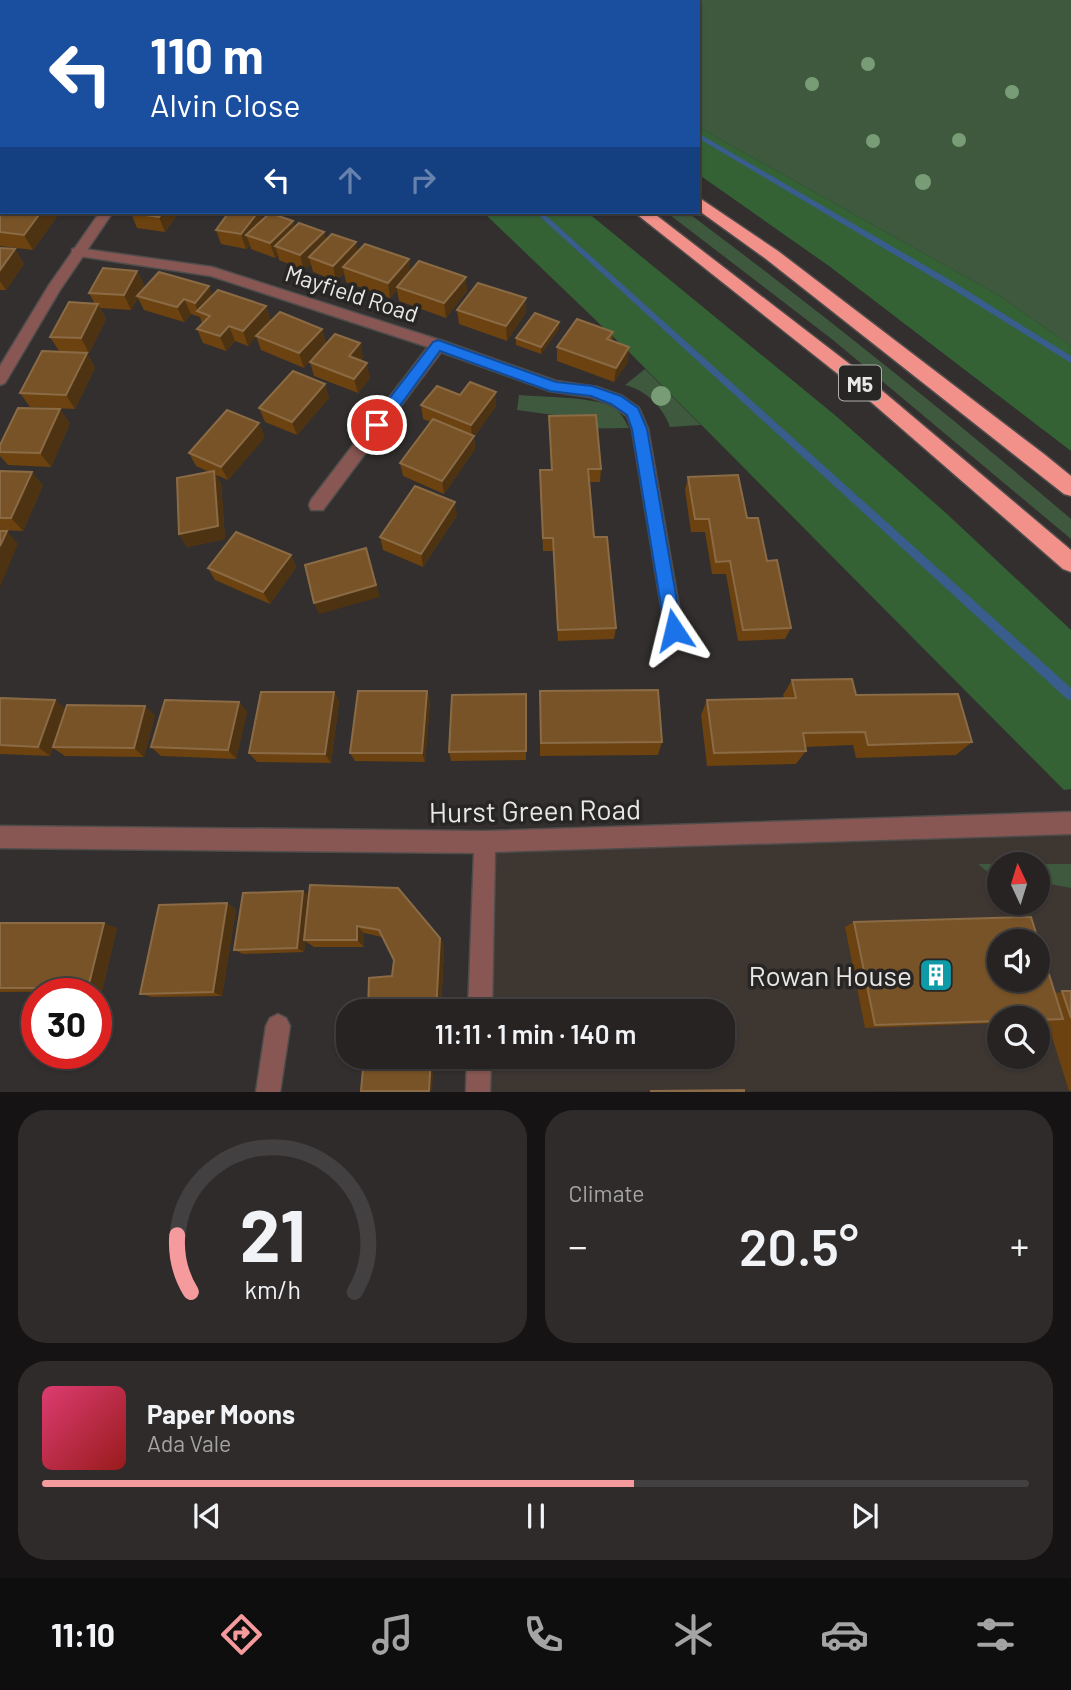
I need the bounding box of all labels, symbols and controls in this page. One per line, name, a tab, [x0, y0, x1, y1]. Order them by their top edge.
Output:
text: 110 m	[150, 25, 264, 84]
icon: left	[35, 28, 126, 119]
text: Alvin Close	[150, 85, 300, 123]
icon: left	[258, 161, 296, 199]
icon: ahead	[331, 161, 369, 199]
icon: right	[404, 161, 442, 199]
street label: Mayfield Road	[282, 258, 422, 328]
road number: M5	[839, 366, 881, 400]
pin	[347, 395, 407, 455]
icon: arrive	[358, 406, 396, 444]
position arrow	[637, 593, 711, 667]
street label: Hurst Green Road	[429, 791, 641, 829]
north arrow	[987, 852, 1050, 915]
map controls	[987, 852, 1050, 1069]
button: sound	[987, 929, 1050, 992]
building icon: Rowan House	[917, 956, 955, 994]
place label: Rowan House	[748, 958, 912, 992]
speed limit sign: 30	[21, 978, 112, 1069]
button: search	[987, 1006, 1050, 1069]
text: 11:11 · 1 min · 140 m	[435, 1018, 636, 1049]
text: Climate	[569, 1179, 645, 1207]
text: 21	[239, 1190, 305, 1278]
text: 20.5°	[739, 1214, 859, 1276]
text: −	[569, 1222, 588, 1268]
text: +	[1010, 1222, 1029, 1268]
text: km/h	[244, 1274, 301, 1304]
text: Paper Moons	[147, 1398, 295, 1429]
text: Ada Vale	[147, 1429, 231, 1457]
icon: previous	[188, 1497, 226, 1535]
icon: pause	[517, 1497, 555, 1535]
icon: next	[846, 1497, 884, 1535]
icon: directions	[217, 1610, 266, 1659]
icon: music	[368, 1610, 417, 1659]
icon: phone	[519, 1610, 568, 1659]
icon: climate	[669, 1610, 718, 1659]
icon: car	[820, 1610, 869, 1659]
icon: filters	[971, 1610, 1020, 1659]
text: 11:10	[51, 1615, 115, 1653]

